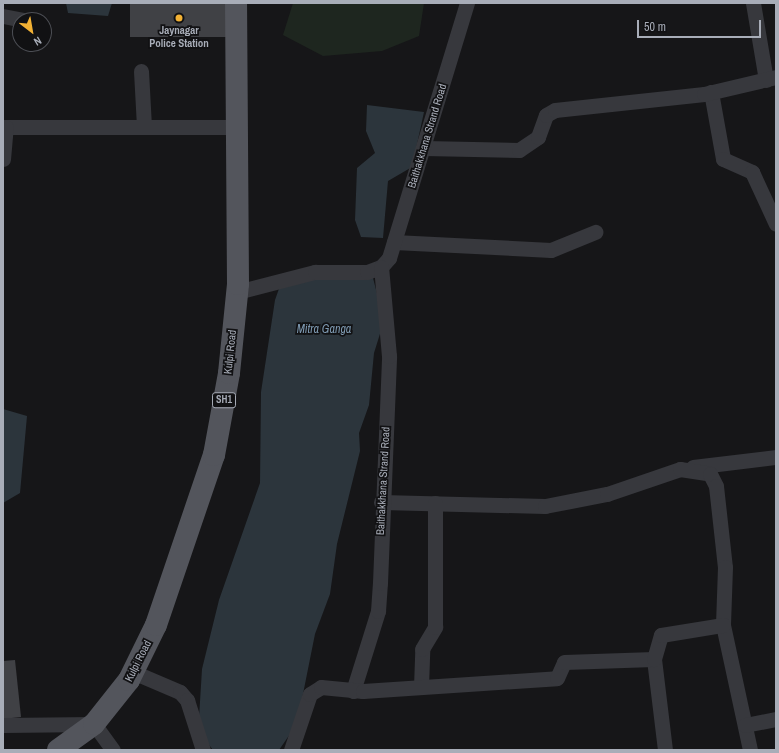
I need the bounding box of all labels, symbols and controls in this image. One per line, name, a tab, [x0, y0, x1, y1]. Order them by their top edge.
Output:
north arrow	[12, 12, 52, 52]
scale bar	[639, 12, 763, 38]
marker: Jaynagar Police Station	[174, 13, 184, 23]
text: 50 m	[644, 19, 666, 35]
place label: Jaynagar Police Station	[149, 24, 209, 50]
text: N	[31, 34, 44, 49]
street label: Baithakkhana Strand Road	[405, 82, 449, 190]
water label: Mitra Ganga	[297, 323, 351, 337]
street label: Kulpi Road	[221, 329, 239, 375]
road number: SH1	[212, 392, 236, 408]
street label: Baithakkhana Strand Road	[374, 427, 392, 535]
street label: Kulpi Road	[122, 638, 154, 684]

